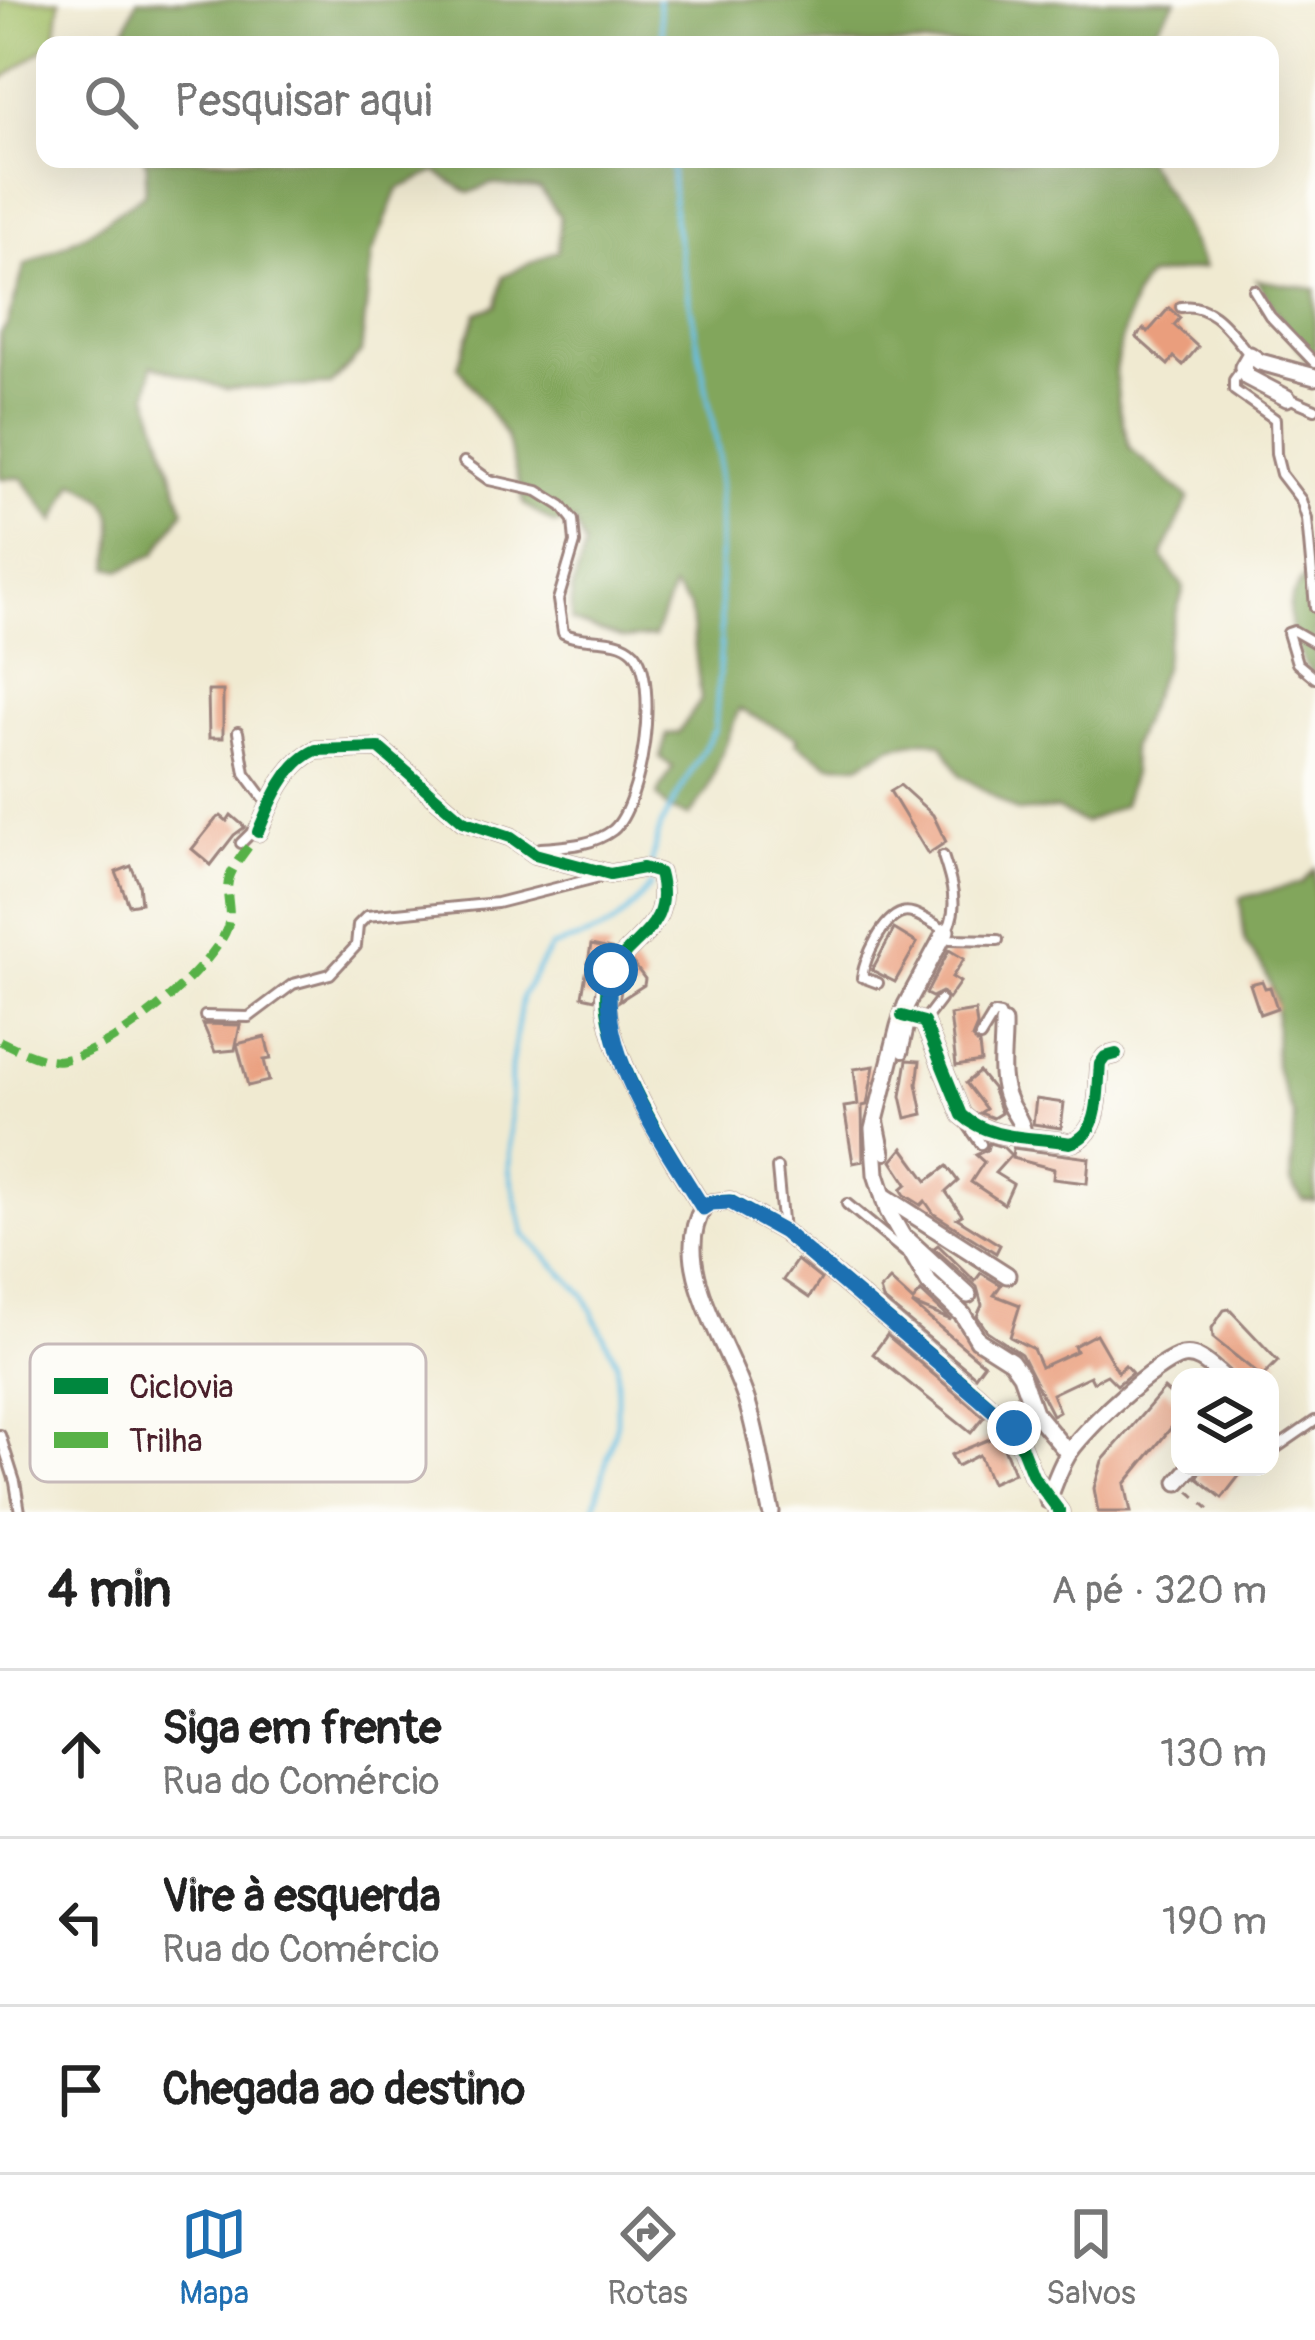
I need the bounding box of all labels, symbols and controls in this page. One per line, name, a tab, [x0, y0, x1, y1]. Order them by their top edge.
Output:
search box	[36, 36, 1279, 168]
icon: search	[78, 69, 144, 135]
text: Pesquisar aqui	[174, 74, 432, 130]
route start	[584, 943, 638, 997]
legend	[30, 1344, 426, 1482]
text: Ciclovia	[129, 1367, 234, 1408]
map controls	[1171, 1368, 1279, 1476]
button: layers	[1171, 1368, 1279, 1476]
route end	[987, 1401, 1041, 1455]
text: Trilha	[129, 1421, 203, 1462]
text: 4 min	[48, 1558, 171, 1622]
text: A pé · 320 m	[1051, 1566, 1267, 1615]
text: Siga em frente	[162, 1701, 441, 1757]
icon: ahead	[48, 1721, 114, 1787]
text: 130 m	[1160, 1729, 1267, 1778]
text: Rua do Comércio	[162, 1757, 439, 1806]
text: Vire à esquerda	[162, 1869, 441, 1925]
icon: left	[48, 1889, 114, 1955]
text: 190 m	[1162, 1897, 1267, 1946]
text: Rua do Comércio	[162, 1925, 439, 1974]
icon: arrive	[48, 2057, 114, 2123]
text: Chegada ao destino	[162, 2062, 525, 2118]
tab: Mapa	[179, 2201, 249, 2314]
tab: Rotas	[608, 2201, 688, 2314]
tab: Salvos	[1046, 2201, 1136, 2314]

